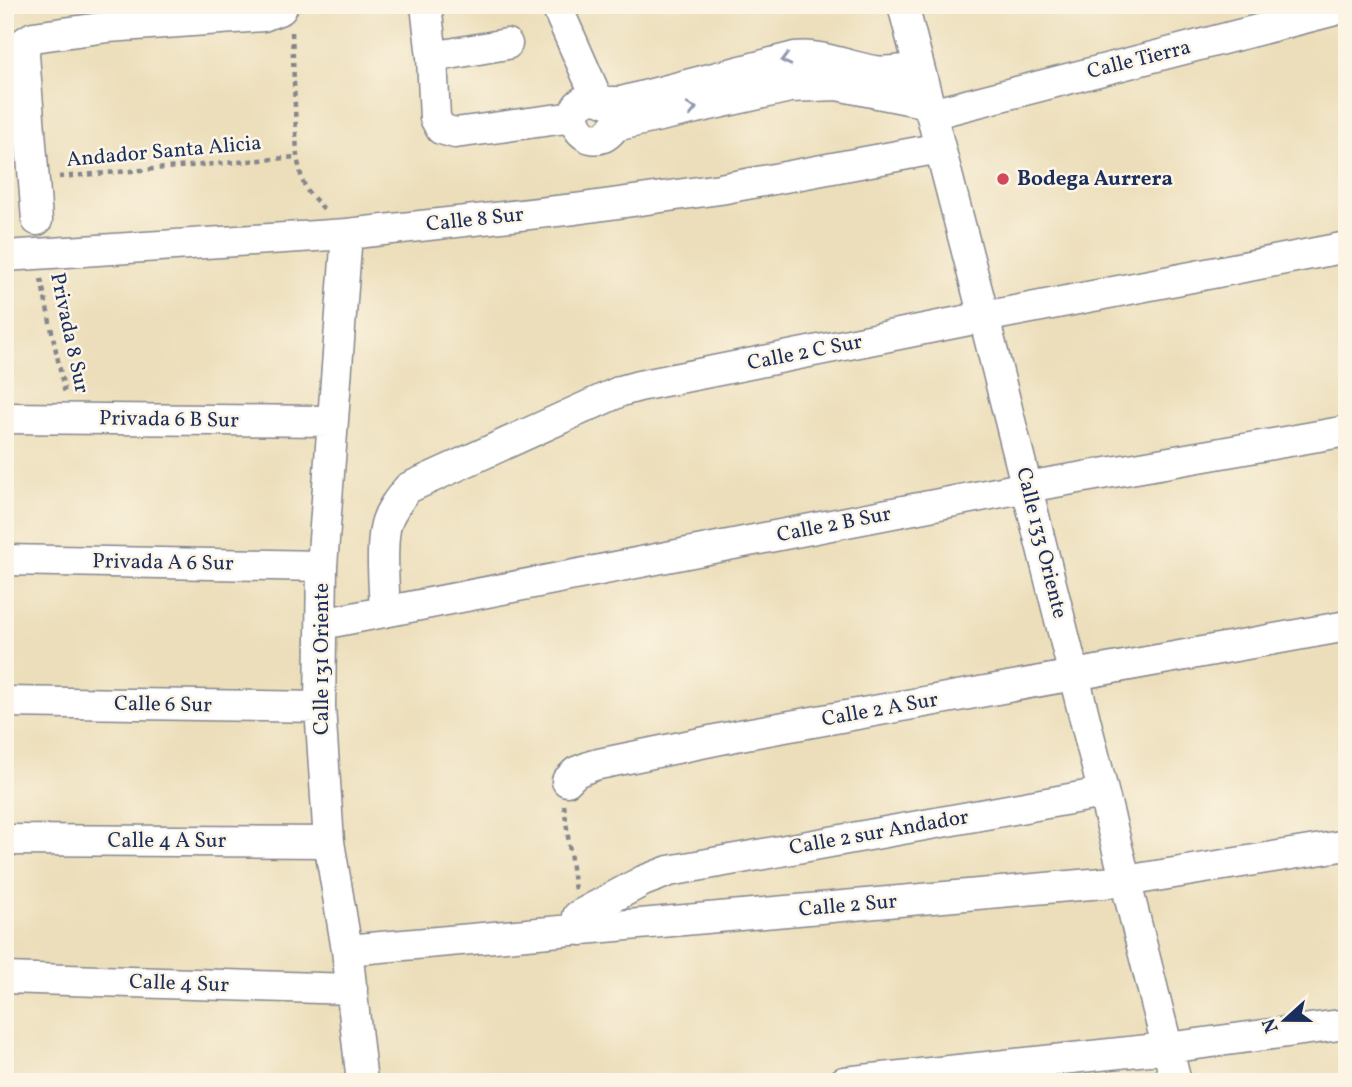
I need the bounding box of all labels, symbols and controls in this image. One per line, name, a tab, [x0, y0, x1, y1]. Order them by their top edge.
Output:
street label: Calle Tierra	[1084, 33, 1194, 87]
one-way arrow	[780, 52, 792, 66]
one-way arrow	[686, 102, 698, 117]
street label: Andador Santa Alicia	[65, 129, 263, 175]
place label: Bodega Aurrera	[1017, 165, 1173, 194]
marker: Bodega Aurrera	[995, 171, 1011, 187]
street label: Calle 8 Sur	[425, 200, 525, 240]
street label: Privada 8 Sur	[42, 270, 96, 396]
street label: Calle 2 C Sur	[745, 328, 865, 378]
street label: Privada 6 B Sur	[99, 404, 239, 436]
street label: Calle 133 Oriente	[1008, 464, 1074, 622]
street label: Calle 2 B Sur	[774, 500, 894, 550]
street label: Privada A 6 Sur	[92, 547, 234, 579]
street label: Calle 131 Oriente	[308, 583, 337, 735]
street label: Calle 2 A Sur	[820, 685, 941, 734]
street label: Calle 6 Sur	[114, 690, 212, 720]
street label: Calle 2 sur Andador	[787, 803, 971, 863]
street label: Calle 4 A Sur	[108, 827, 227, 856]
street label: Calle 2 Sur	[798, 887, 899, 925]
street label: Calle 4 Sur	[129, 968, 230, 1000]
north arrow	[1250, 986, 1320, 1056]
text: N	[1256, 1014, 1286, 1036]

